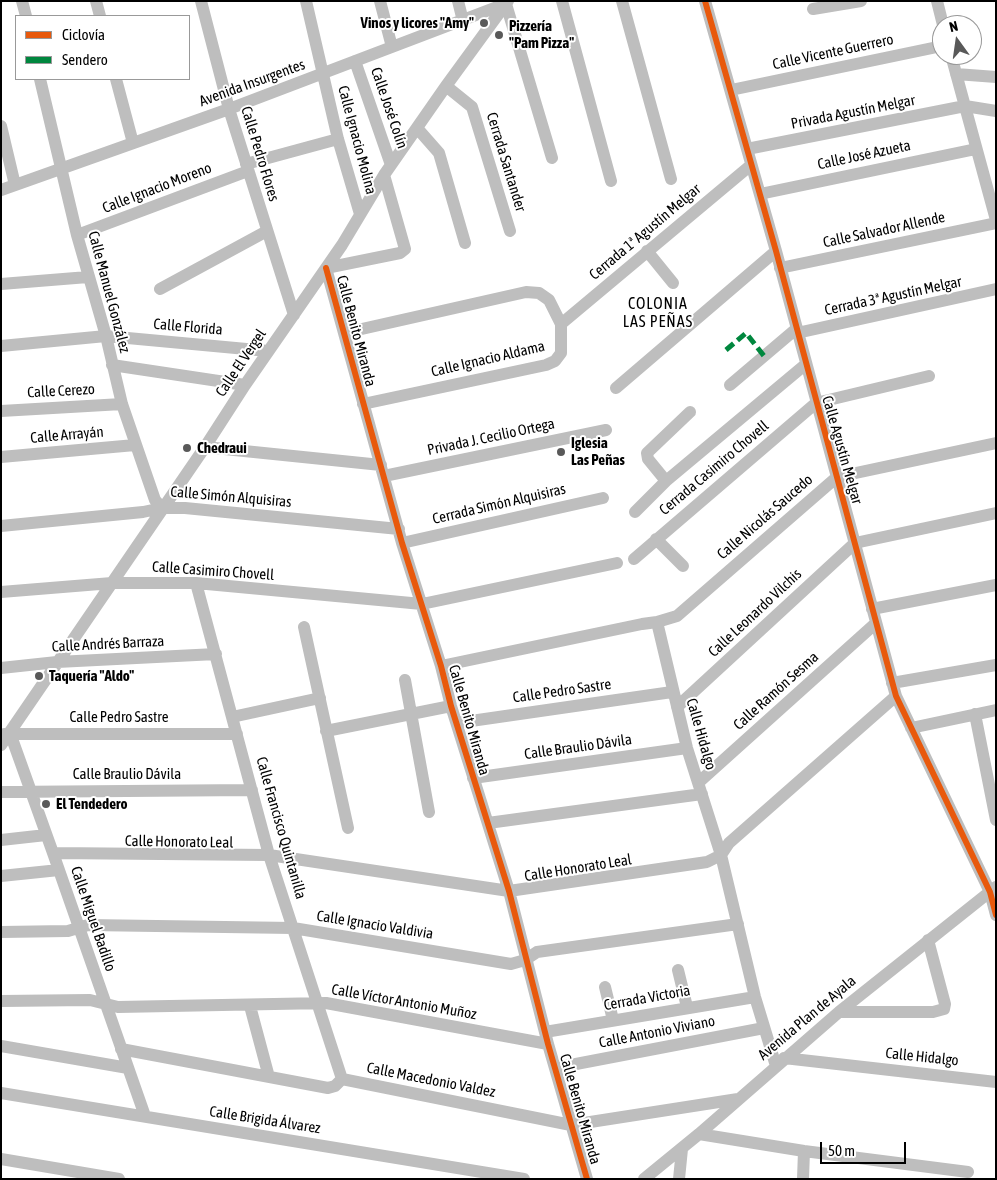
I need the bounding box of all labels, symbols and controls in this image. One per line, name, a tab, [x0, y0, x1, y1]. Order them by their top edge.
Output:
place label: Vinos y licores "Amy"	[361, 14, 474, 32]
legend	[15, 15, 190, 80]
north arrow	[932, 15, 982, 65]
marker: Vinos y licores "Amy"	[478, 17, 490, 29]
place label: Pizzería "Pam Pizza"	[509, 17, 574, 52]
text: N	[948, 18, 960, 35]
text: Ciclovía	[62, 26, 105, 43]
marker: Pizzería "Pam Pizza"	[493, 29, 505, 41]
street label: Calle Vicente Guerrero	[771, 30, 895, 74]
text: Sendero	[62, 51, 108, 68]
street label: Avenida Insurgentes	[197, 56, 307, 110]
street label: Calle José Colín	[367, 65, 411, 151]
street label: Calle Ignacio Molina	[334, 84, 380, 196]
street label: Privada Agustín Melgar	[789, 91, 917, 133]
street label: Calle Pedro Flores	[237, 104, 283, 204]
street label: Cerrada Santander	[482, 110, 530, 214]
street label: Calle José Azueta	[816, 136, 912, 174]
street label: Calle Ignacio Moreno	[100, 159, 214, 217]
street label: Cerrada 1ª Agustín Melgar	[586, 180, 704, 284]
street label: Calle Salvador Allende	[821, 208, 947, 252]
street label: Calle Manuel González	[84, 229, 134, 355]
street label: Calle Benito Miranda	[333, 273, 379, 389]
street label: Cerrada 3ª Agustín Melgar	[823, 273, 963, 319]
district label: COLONIA LAS PEÑAS	[622, 294, 694, 332]
street label: Calle Florida	[153, 315, 223, 339]
street label: Calle El Vergel	[212, 326, 270, 400]
street label: Calle Ignacio Aldama	[429, 337, 547, 381]
street label: Calle Cerezo	[27, 380, 95, 402]
street label: Calle Agustín Melgar	[818, 394, 866, 506]
street label: Privada J. Cecilio Ortega	[426, 415, 556, 459]
street label: Cerrada Casimiro Chovell	[656, 417, 772, 519]
street label: Calle Arrayán	[30, 423, 104, 447]
place label: Iglesia Las Peñas	[571, 434, 625, 469]
place label: Chedraui	[197, 439, 247, 457]
marker: Chedraui	[181, 442, 193, 454]
marker: Iglesia Las Peñas	[555, 446, 567, 458]
street label: Calle Nicolás Saucedo	[714, 471, 816, 563]
street label: Cerrada Simón Alquisiras	[431, 480, 567, 528]
street label: Calle Simón Alquisiras	[170, 483, 292, 511]
street label: Calle Casimiro Chovell	[151, 558, 275, 584]
street label: Calle Leonardo Vilchis	[705, 565, 805, 661]
street label: Calle Andrés Barraza	[51, 632, 165, 656]
street label: Calle Ramón Sesma	[730, 648, 822, 734]
street label: Calle Benito Miranda	[445, 663, 493, 777]
place label: Taquería "Aldo"	[49, 667, 134, 685]
marker: Taquería "Aldo"	[33, 670, 45, 682]
street label: Calle Pedro Sastre	[512, 675, 612, 707]
street label: Calle Hidalgo	[682, 696, 720, 772]
street label: Calle Pedro Sastre	[69, 708, 169, 726]
street label: Calle Braulio Dávila	[523, 731, 633, 763]
street label: Calle Francisco Quintanilla	[252, 755, 310, 901]
street label: Calle Braulio Dávila	[73, 765, 181, 783]
place label: El Tendedero	[56, 795, 127, 813]
marker: El Tendedero	[40, 798, 52, 810]
street label: Calle Honorato Leal	[125, 832, 233, 852]
street label: Calle Honorato Leal	[523, 851, 633, 885]
street label: Calle Miguel Badillo	[67, 864, 119, 974]
street label: Calle Ignacio Valdivia	[315, 907, 435, 943]
street label: Avenida Plan de Ayala	[754, 972, 860, 1064]
street label: Calle Víctor Antonio Muñoz	[330, 980, 478, 1024]
street label: Cerrada Victoria	[602, 982, 692, 1014]
street label: Calle Antonio Viviano	[597, 1012, 717, 1052]
street label: Calle Hidalgo	[884, 1044, 960, 1070]
street label: Calle Benito Miranda	[556, 1052, 604, 1166]
street label: Calle Macedonio Valdez	[365, 1059, 497, 1101]
street label: Calle Brigida Álvarez	[208, 1102, 322, 1138]
scale bar	[822, 1132, 908, 1164]
text: 50 m	[828, 1142, 855, 1159]

